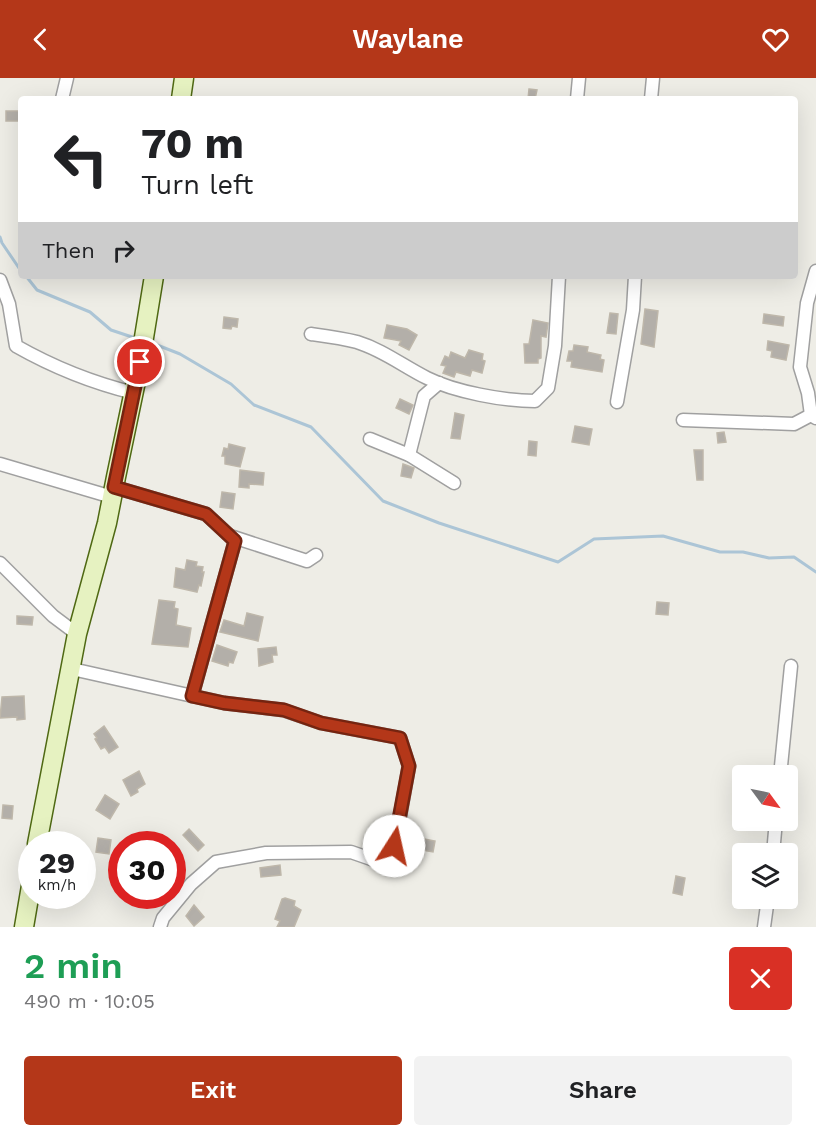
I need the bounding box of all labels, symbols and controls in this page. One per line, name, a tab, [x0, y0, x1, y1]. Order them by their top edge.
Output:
icon: back	[24, 23, 57, 56]
text: Waylane	[352, 23, 464, 55]
icon: heart	[759, 23, 792, 56]
text: 70 m	[141, 119, 244, 168]
icon: left	[42, 120, 120, 198]
text: Turn left	[141, 169, 253, 201]
icon: right	[107, 234, 140, 267]
text: Then	[42, 238, 95, 263]
pin	[114, 336, 165, 387]
icon: arrive	[123, 345, 156, 378]
north arrow	[732, 765, 798, 831]
map controls	[732, 765, 798, 909]
position arrow	[362, 814, 426, 878]
speed limit sign: 30	[108, 831, 186, 909]
button: layers	[732, 843, 798, 909]
text: 29	[39, 845, 75, 880]
text: km/h	[38, 876, 76, 894]
text: 2 min	[24, 945, 123, 987]
button: close	[729, 947, 792, 1010]
text: 490 m · 10:05	[24, 989, 155, 1013]
button: Exit	[24, 1056, 402, 1125]
button: Share	[414, 1056, 792, 1125]

